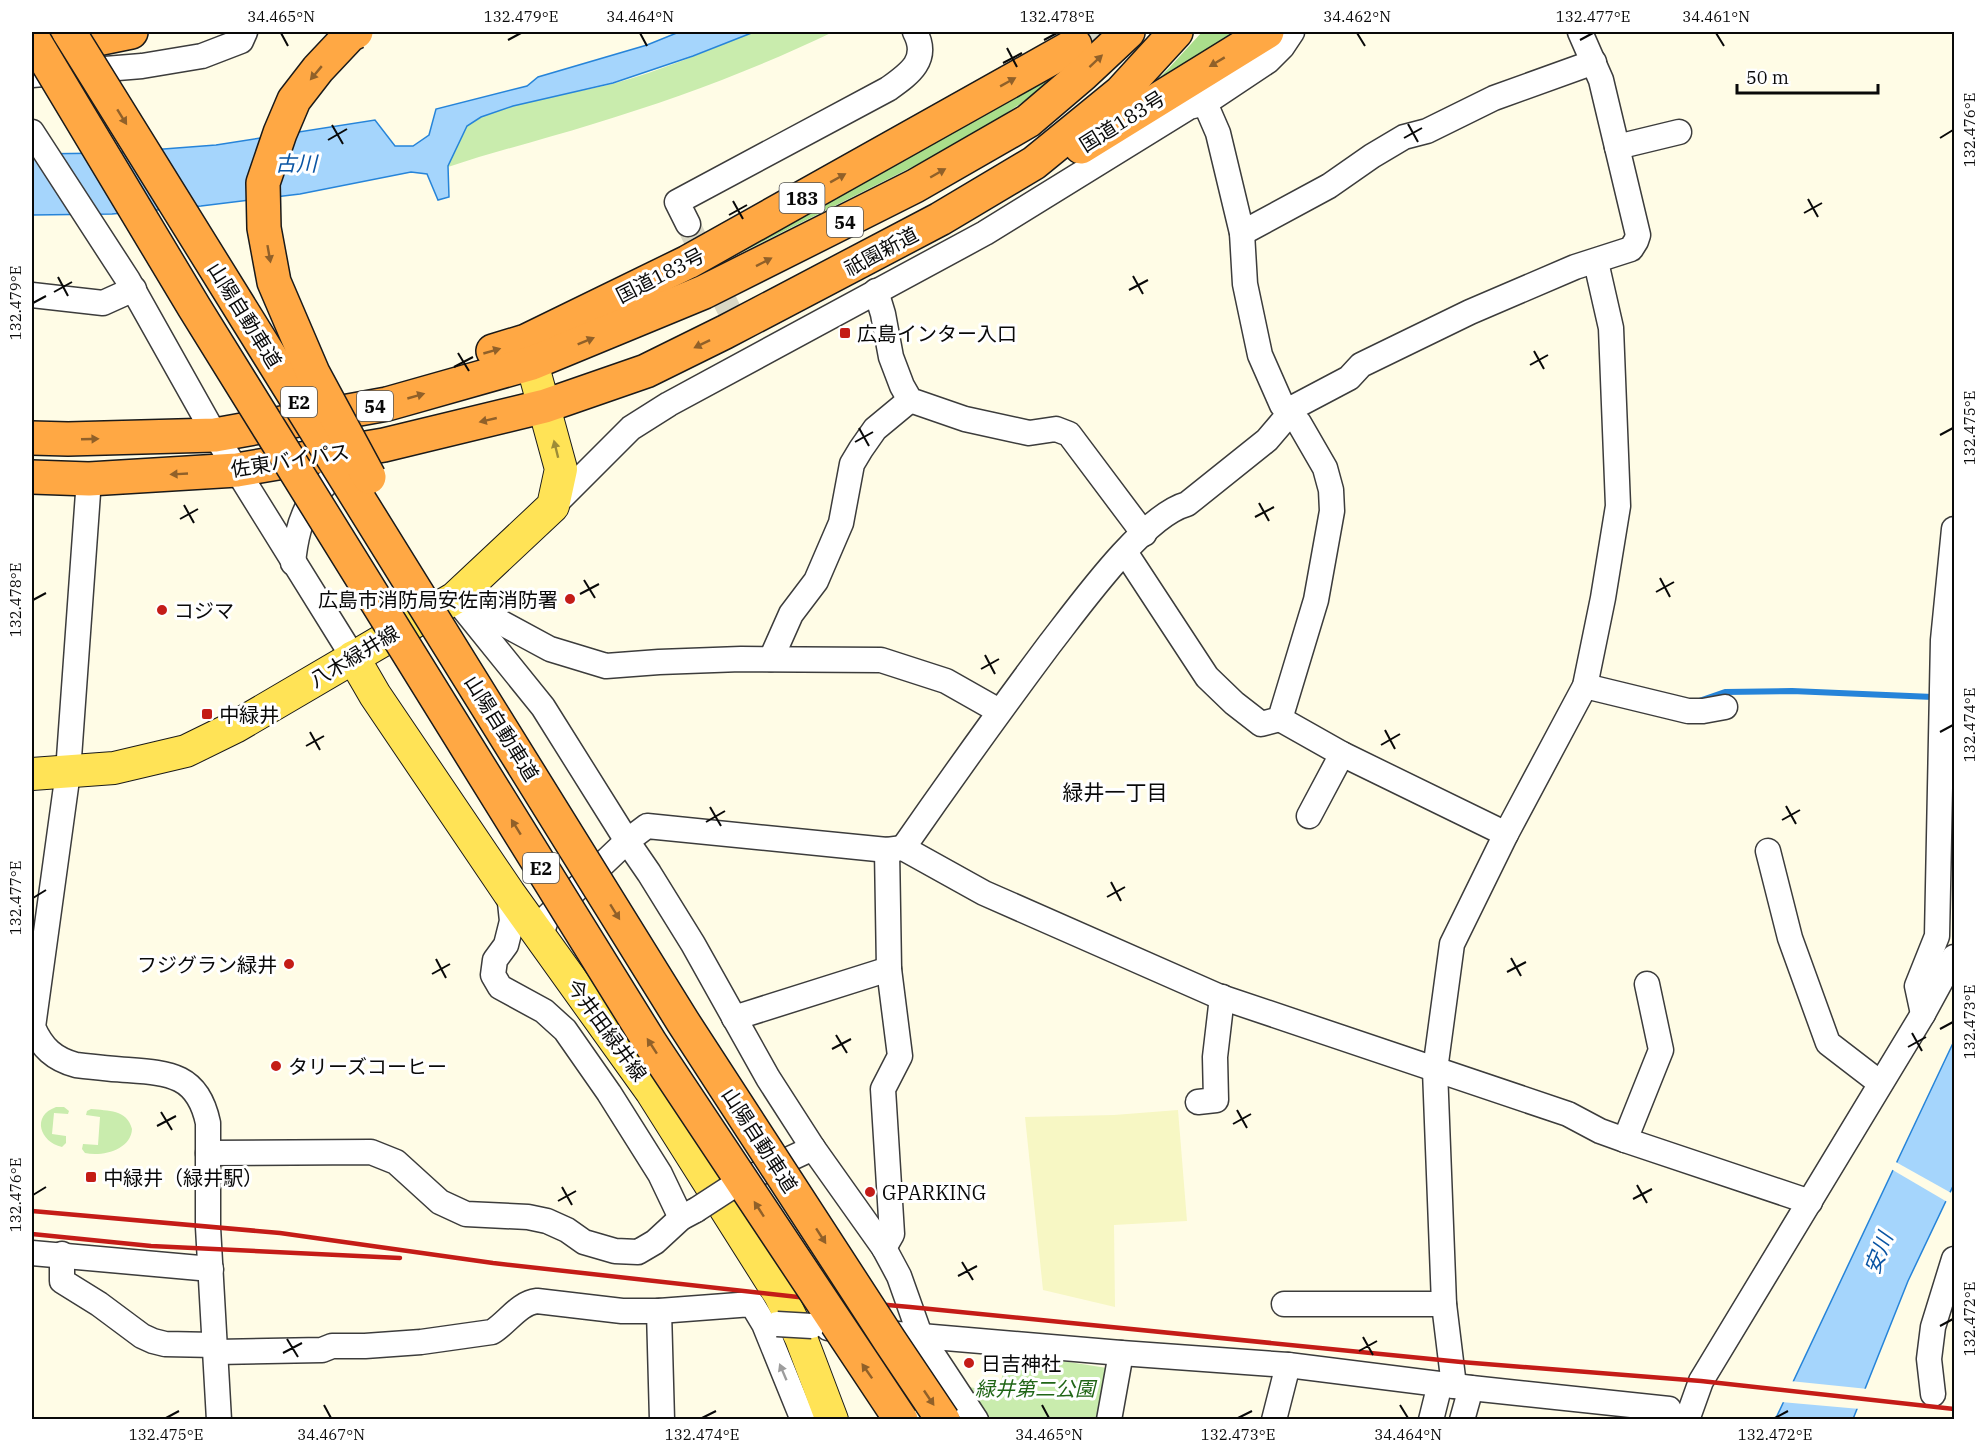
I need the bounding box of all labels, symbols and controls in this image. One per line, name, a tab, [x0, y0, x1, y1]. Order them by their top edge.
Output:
text: 34.465°N	[247, 7, 315, 26]
text: 132.479°E	[484, 7, 558, 26]
text: 34.464°N	[606, 7, 674, 26]
text: 132.478°E	[1020, 7, 1094, 26]
text: 34.462°N	[1323, 7, 1391, 26]
text: 132.477°E	[1556, 7, 1630, 26]
text: 34.461°N	[1682, 7, 1750, 26]
one-way arrow	[1089, 55, 1103, 69]
one-way arrow	[1209, 56, 1225, 67]
scale bar	[1737, 57, 1878, 95]
one-way arrow	[309, 65, 322, 81]
text: 50 m	[1746, 66, 1789, 89]
one-way arrow	[1000, 77, 1016, 88]
street label: 国道183号	[1074, 84, 1170, 158]
text: 132.476°E	[1960, 93, 1979, 167]
one-way arrow	[116, 109, 127, 125]
water label: 古川	[275, 149, 319, 177]
one-way arrow	[930, 168, 946, 179]
one-way arrow	[830, 173, 847, 183]
road number: 183	[780, 183, 824, 213]
road number: 54	[827, 207, 863, 237]
street label: 祇園新道	[839, 220, 923, 282]
street label: 国道183号	[611, 241, 709, 309]
one-way arrow	[264, 245, 273, 264]
street label: 山陽自動車道	[202, 257, 288, 373]
one-way arrow	[756, 257, 773, 267]
text: 132.479°E	[6, 266, 25, 340]
place label: 広島インター入口	[857, 320, 1017, 347]
marker: 広島インター入口	[838, 326, 852, 340]
one-way arrow	[577, 336, 595, 345]
one-way arrow	[694, 339, 711, 348]
one-way arrow	[483, 346, 501, 355]
road number: E2	[281, 387, 317, 417]
road number: 54	[357, 391, 393, 421]
one-way arrow	[407, 391, 425, 400]
text: 132.475°E	[1960, 391, 1979, 465]
one-way arrow	[479, 415, 497, 425]
one-way arrow	[80, 434, 99, 444]
street label: 佐東バイパス	[229, 437, 351, 483]
one-way arrow	[551, 439, 560, 458]
one-way arrow	[169, 469, 188, 478]
text: 132.478°E	[6, 563, 25, 637]
place label: 広島市消防局安佐南消防署	[318, 586, 558, 613]
marker: 広島市消防局安佐南消防署	[563, 592, 577, 606]
place label: コジマ	[174, 597, 234, 624]
marker: コジマ	[155, 603, 169, 617]
street label: 八木緑井線	[304, 619, 404, 693]
street label: 山陽自動車道	[459, 670, 545, 786]
text: 132.474°E	[1960, 688, 1979, 762]
place label: 中緑井	[219, 701, 279, 728]
marker: 中緑井	[200, 707, 214, 721]
district label: 緑井一丁目	[1063, 778, 1168, 806]
one-way arrow	[510, 819, 521, 835]
road number: E2	[523, 853, 559, 883]
text: 132.477°E	[6, 861, 25, 935]
one-way arrow	[610, 904, 621, 920]
place label: フジグラン緑井	[137, 951, 277, 978]
marker: フジグラン緑井	[282, 957, 296, 971]
street label: 今井田緑井線	[561, 974, 653, 1086]
text: 132.473°E	[1960, 985, 1979, 1059]
one-way arrow	[647, 1038, 658, 1054]
place label: タリーズコーヒー	[288, 1053, 447, 1080]
marker: タリーズコーヒー	[269, 1059, 283, 1073]
street label: 山陽自動車道	[716, 1082, 804, 1198]
text: 132.476°E	[6, 1158, 25, 1232]
place label: 中緑井（緑井駅）	[103, 1164, 263, 1191]
marker: 中緑井（緑井駅）	[84, 1170, 98, 1184]
place label: GPARKING	[882, 1179, 986, 1206]
marker: GPARKING	[863, 1185, 877, 1199]
one-way arrow	[754, 1201, 765, 1217]
one-way arrow	[816, 1227, 827, 1244]
water label: 安川	[1857, 1227, 1899, 1278]
text: 132.472°E	[1960, 1282, 1979, 1356]
place label: 日吉神社	[981, 1350, 1061, 1377]
marker: 日吉神社	[962, 1356, 976, 1370]
one-way arrow	[778, 1362, 788, 1380]
one-way arrow	[861, 1364, 873, 1380]
park label: 緑井第二公園	[975, 1375, 1098, 1402]
one-way arrow	[923, 1390, 935, 1406]
text: 132.475°E	[129, 1425, 203, 1444]
text: 34.467°N	[297, 1425, 365, 1444]
text: 132.474°E	[665, 1425, 739, 1444]
text: 34.465°N	[1015, 1425, 1083, 1444]
text: 132.473°E	[1201, 1425, 1275, 1444]
text: 34.464°N	[1374, 1425, 1442, 1444]
text: 132.472°E	[1738, 1425, 1812, 1444]

